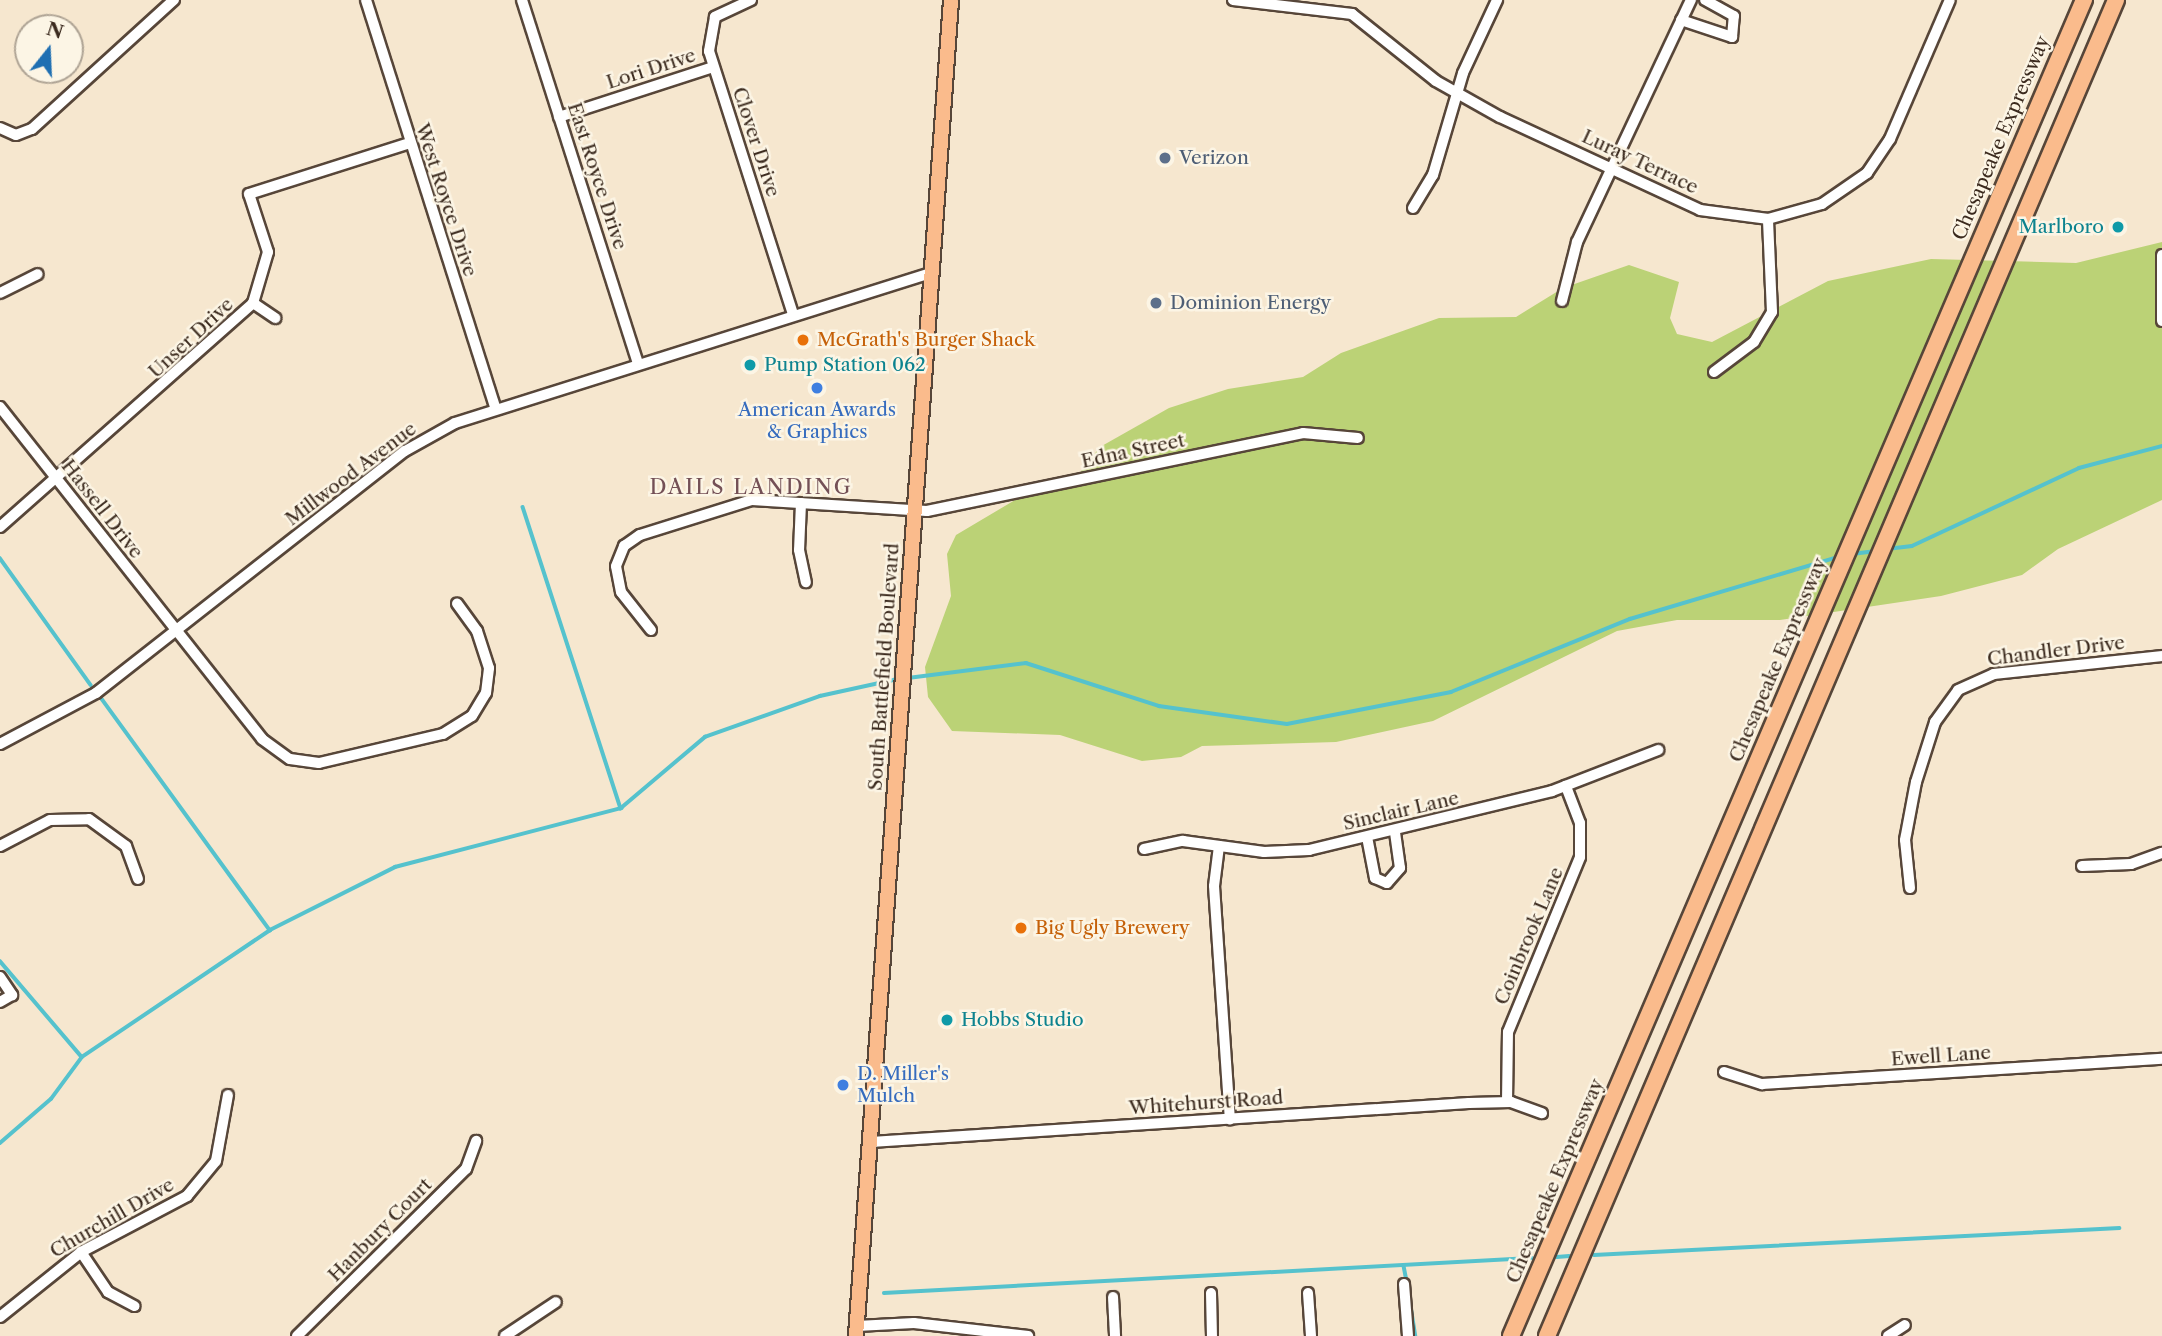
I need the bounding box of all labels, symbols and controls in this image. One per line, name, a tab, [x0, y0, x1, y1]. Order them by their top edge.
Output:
north arrow	[14, 14, 84, 84]
text: N	[44, 17, 66, 44]
street label: Chesapeake Expressway	[1948, 32, 2054, 244]
street label: Lori Drive	[604, 44, 698, 94]
street label: Clover Drive	[728, 84, 784, 200]
street label: East Royce Drive	[563, 100, 631, 252]
street label: West Royce Drive	[410, 121, 482, 279]
street label: Luray Terrace	[1578, 125, 1702, 199]
place label: Verizon	[1179, 147, 1249, 169]
marker: Verizon	[1157, 150, 1173, 166]
place label: Marlboro	[2019, 216, 2104, 238]
marker: Marlboro	[2110, 219, 2126, 235]
place label: Dominion Energy	[1170, 292, 1331, 314]
street label: Unser Drive	[144, 293, 238, 383]
marker: Dominion Energy	[1148, 295, 1164, 311]
place label: McGrath's Burger Shack	[817, 329, 1035, 351]
marker: McGrath's Burger Shack	[795, 332, 811, 348]
place label: Pump Station 062	[764, 354, 926, 376]
marker: Pump Station 062	[742, 357, 758, 373]
marker: American Awards & Graphics	[809, 380, 825, 396]
place label: American Awards & Graphics	[738, 399, 896, 443]
street label: Millwood Avenue	[281, 417, 421, 531]
street label: Edna Street	[1079, 429, 1187, 473]
street label: Hassell Drive	[56, 455, 148, 563]
district label: DAILS LANDING	[651, 474, 851, 500]
street label: South Battlefield Boulevard	[864, 543, 904, 791]
street label: Chesapeake Expressway	[1725, 554, 1831, 766]
street label: Chandler Drive	[1986, 631, 2126, 671]
street label: Sinclair Lane	[1341, 787, 1461, 835]
street label: Coinbrook Lane	[1490, 864, 1568, 1008]
place label: Big Ugly Brewery	[1035, 917, 1190, 939]
marker: Big Ugly Brewery	[1013, 920, 1029, 936]
place label: Hobbs Studio	[961, 1009, 1084, 1031]
marker: Hobbs Studio	[939, 1012, 955, 1028]
street label: Ewell Lane	[1890, 1041, 1992, 1071]
place label: D. Miller's Mulch	[857, 1063, 949, 1107]
street label: Chesapeake Expressway	[1502, 1075, 1608, 1287]
marker: D. Miller's Mulch	[835, 1077, 851, 1093]
street label: Whitehurst Road	[1128, 1086, 1284, 1120]
street label: Churchill Drive	[46, 1173, 178, 1263]
street label: Hanbury Court	[323, 1173, 437, 1287]

